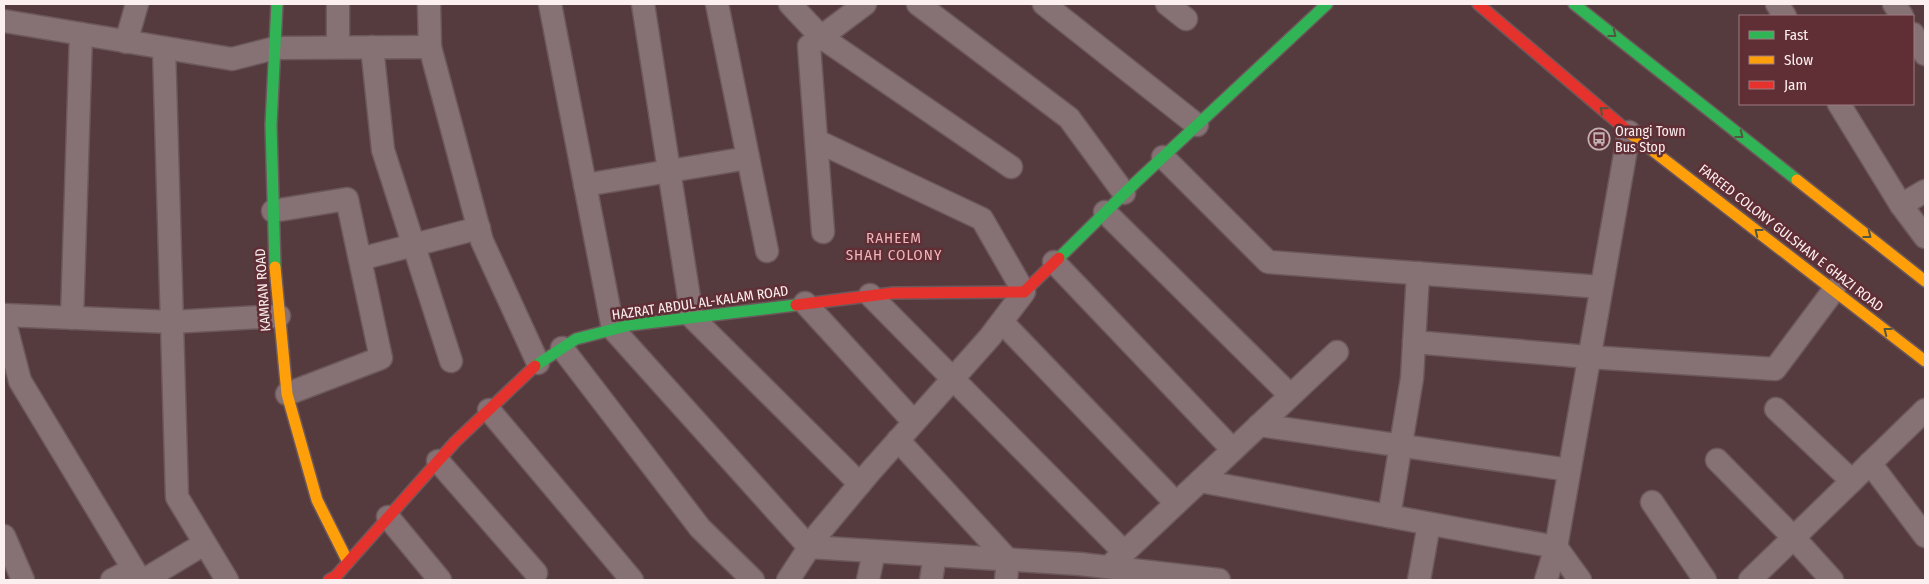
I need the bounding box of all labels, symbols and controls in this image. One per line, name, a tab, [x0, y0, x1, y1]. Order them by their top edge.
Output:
legend	[1739, 15, 1914, 105]
text: Fast	[1784, 26, 1808, 44]
one-way arrow	[1607, 28, 1616, 37]
text: Slow	[1784, 51, 1813, 69]
text: Jam	[1784, 76, 1807, 94]
one-way arrow	[1600, 106, 1609, 115]
place label: Orangi Town Bus Stop	[1615, 123, 1686, 156]
bus stop icon: Orangi Town Bus Stop	[1587, 127, 1611, 151]
one-way arrow	[1734, 129, 1743, 137]
street label: FAREED COLONY GULSHAN E GHAZI ROAD	[1695, 161, 1887, 315]
one-way arrow	[1755, 228, 1764, 237]
district label: RAHEEM SHAH COLONY	[846, 229, 942, 264]
one-way arrow	[1862, 230, 1871, 239]
street label: KAMRAN ROAD	[252, 248, 274, 332]
street label: HAZRAT ABDUL AL-KALAM ROAD	[611, 282, 789, 324]
one-way arrow	[1884, 329, 1893, 337]

